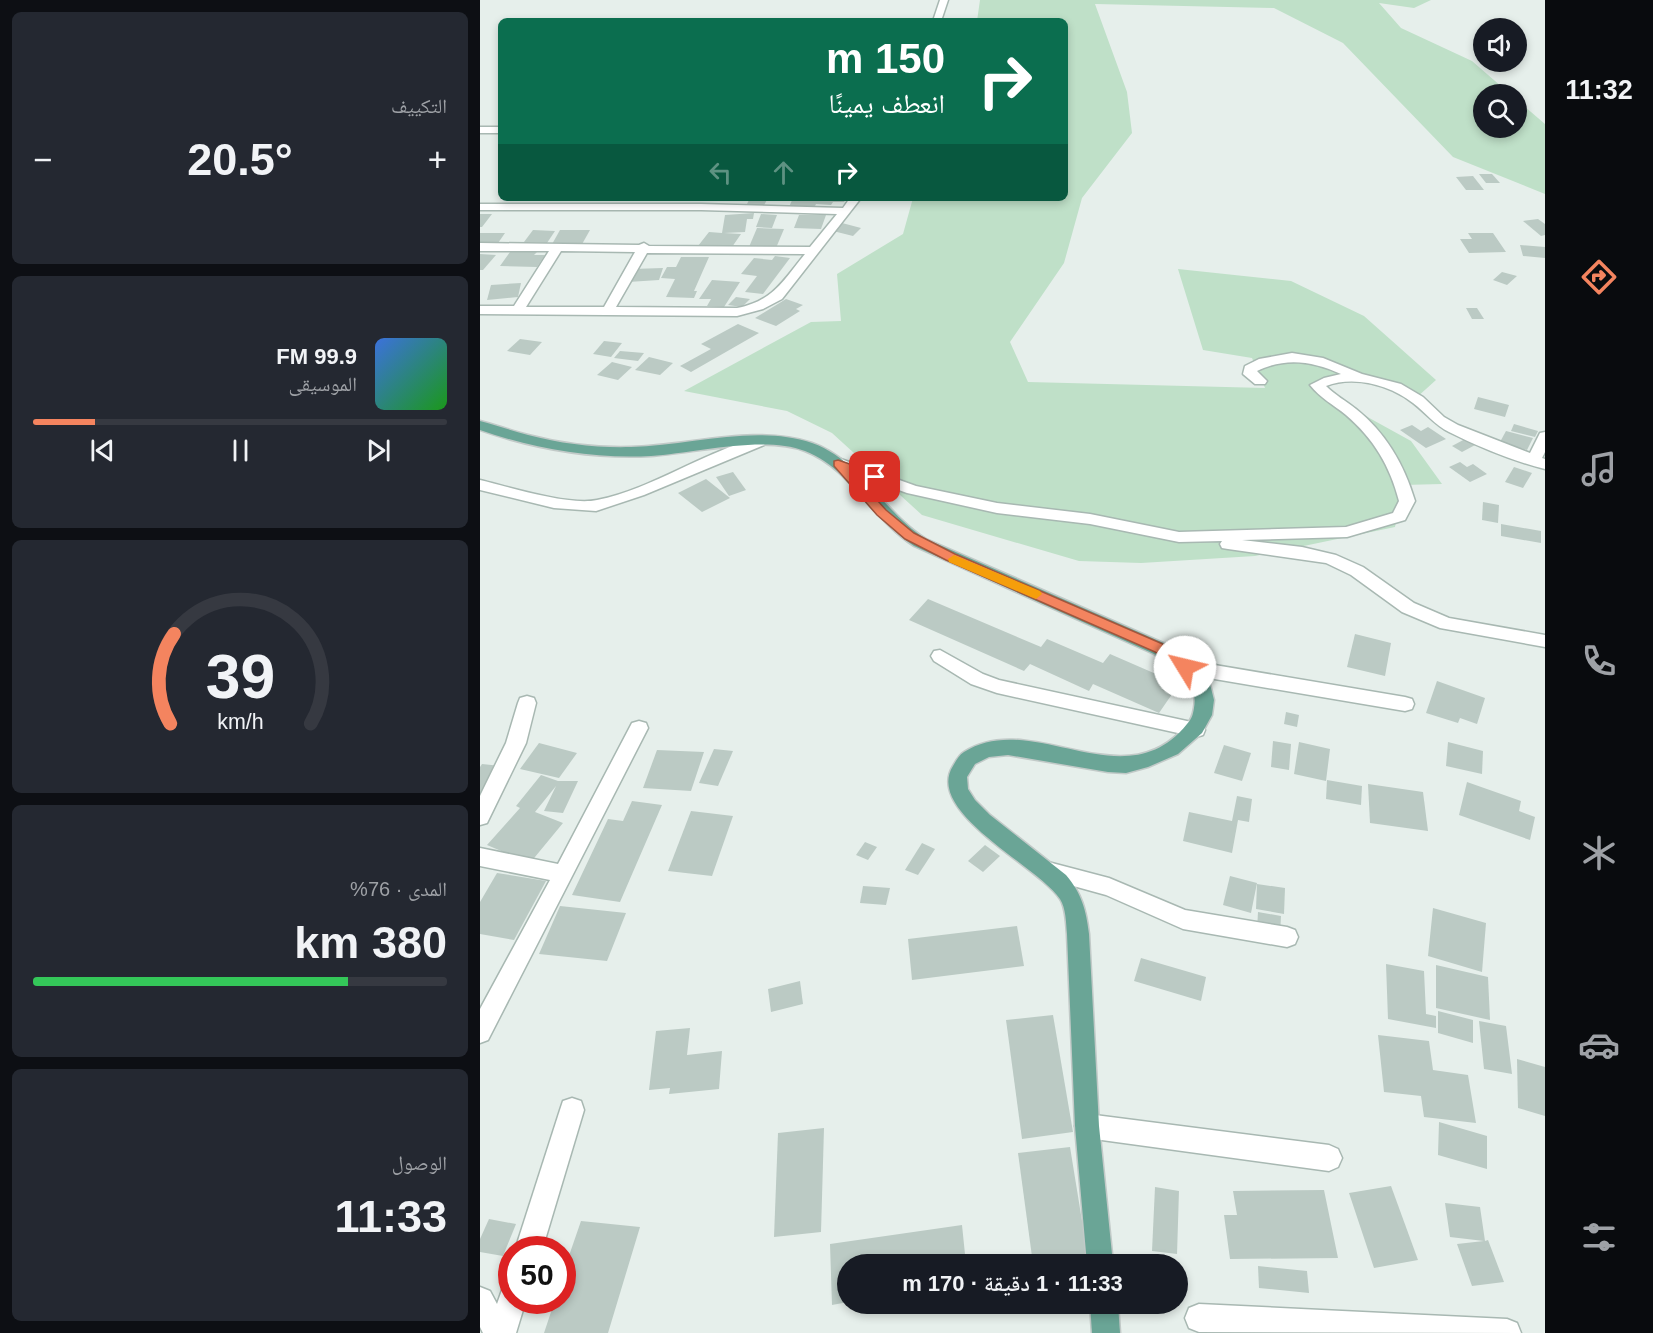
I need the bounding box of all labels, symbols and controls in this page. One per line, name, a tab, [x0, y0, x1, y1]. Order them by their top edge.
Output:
map controls	[1473, 18, 1527, 138]
button: sound	[1473, 18, 1527, 72]
text: 150 m	[826, 35, 945, 82]
icon: right	[966, 42, 1044, 120]
text: 11:32	[1565, 75, 1633, 105]
button: search	[1473, 84, 1527, 138]
text: انعطف يمينًا	[829, 89, 945, 119]
text: التكييف	[391, 95, 447, 117]
text: 20.5°	[187, 134, 293, 185]
text: −	[33, 141, 52, 178]
text: +	[428, 141, 447, 178]
icon: left	[704, 156, 737, 189]
icon: ahead	[767, 156, 800, 189]
icon: right	[830, 156, 863, 189]
icon: directions	[1578, 256, 1620, 298]
text: 99.9 FM	[276, 344, 357, 369]
text: الموسيقى	[289, 373, 357, 395]
icon: previous	[86, 434, 119, 467]
icon: pause	[224, 434, 257, 467]
icon: next	[362, 434, 395, 467]
icon: music	[1578, 448, 1620, 490]
pin	[849, 451, 900, 502]
icon: arrive	[858, 460, 891, 493]
position arrow	[1153, 635, 1217, 699]
icon: phone	[1578, 640, 1620, 682]
text: 39	[205, 642, 275, 711]
text: km/h	[217, 710, 263, 734]
icon: climate	[1578, 832, 1620, 874]
text: المدى · 76%	[350, 878, 447, 900]
text: 380 km	[294, 917, 447, 968]
icon: car	[1578, 1024, 1620, 1066]
text: الوصول	[392, 1152, 447, 1174]
text: 11:33	[334, 1191, 447, 1242]
icon: filters	[1578, 1216, 1620, 1258]
speed limit sign: 50	[498, 1236, 576, 1314]
text: 11:33 · 1 دقيقة · 170 m	[902, 1271, 1123, 1296]

